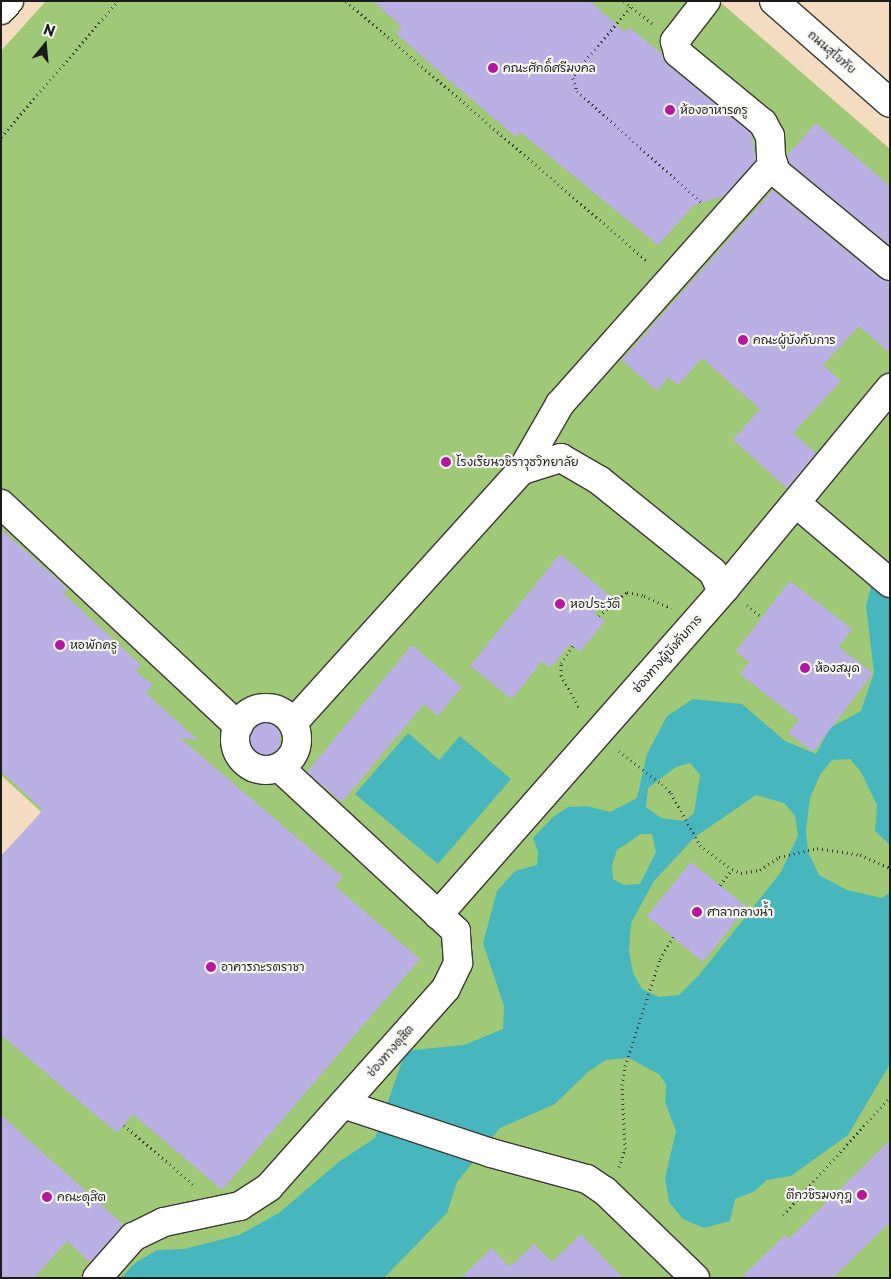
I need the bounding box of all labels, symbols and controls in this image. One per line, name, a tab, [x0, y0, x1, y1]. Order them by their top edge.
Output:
text: N	[41, 19, 58, 42]
north arrow	[20, 20, 70, 70]
street label: ถนนสุโขทัย	[805, 27, 859, 77]
place label: คณะศักดิ์ศรีมงคล	[503, 61, 596, 75]
marker: คณะศักดิ์ศรีมงคล	[487, 62, 499, 74]
place label: ห้องอาหารครู	[680, 103, 748, 117]
marker: ห้องอาหารครู	[664, 104, 676, 116]
place label: คณะผู้บังคับการ	[753, 333, 836, 347]
marker: คณะผู้บังคับการ	[737, 334, 749, 346]
place label: โรงเรียนวชิราวุธวิทยาลัย	[456, 455, 579, 469]
marker: โรงเรียนวชิราวุธวิทยาลัย	[440, 456, 452, 468]
place label: หอประวัติ	[570, 597, 620, 611]
marker: หอประวัติ	[554, 598, 566, 610]
street label: ช่องทางผู้บังคับการ	[629, 612, 705, 696]
place label: หอพักครู	[70, 638, 117, 652]
marker: หอพักครู	[54, 639, 66, 651]
place label: ห้องสมุด	[815, 661, 860, 675]
marker: ห้องสมุด	[799, 662, 811, 674]
place label: ศาลากลางน้ำ	[707, 905, 773, 919]
marker: ศาลากลางน้ำ	[691, 906, 703, 918]
place label: อาคารภะรตราชา	[221, 960, 305, 974]
marker: อาคารภะรตราชา	[205, 961, 217, 973]
street label: ช่องทางดุสิต	[363, 1022, 417, 1080]
place label: ตึกวชิรมงกุฎ	[786, 1188, 852, 1202]
marker: ตึกวชิรมงกุฎ	[856, 1189, 868, 1201]
place label: คณะดุสิต	[57, 1190, 106, 1204]
marker: คณะดุสิต	[41, 1191, 53, 1203]

